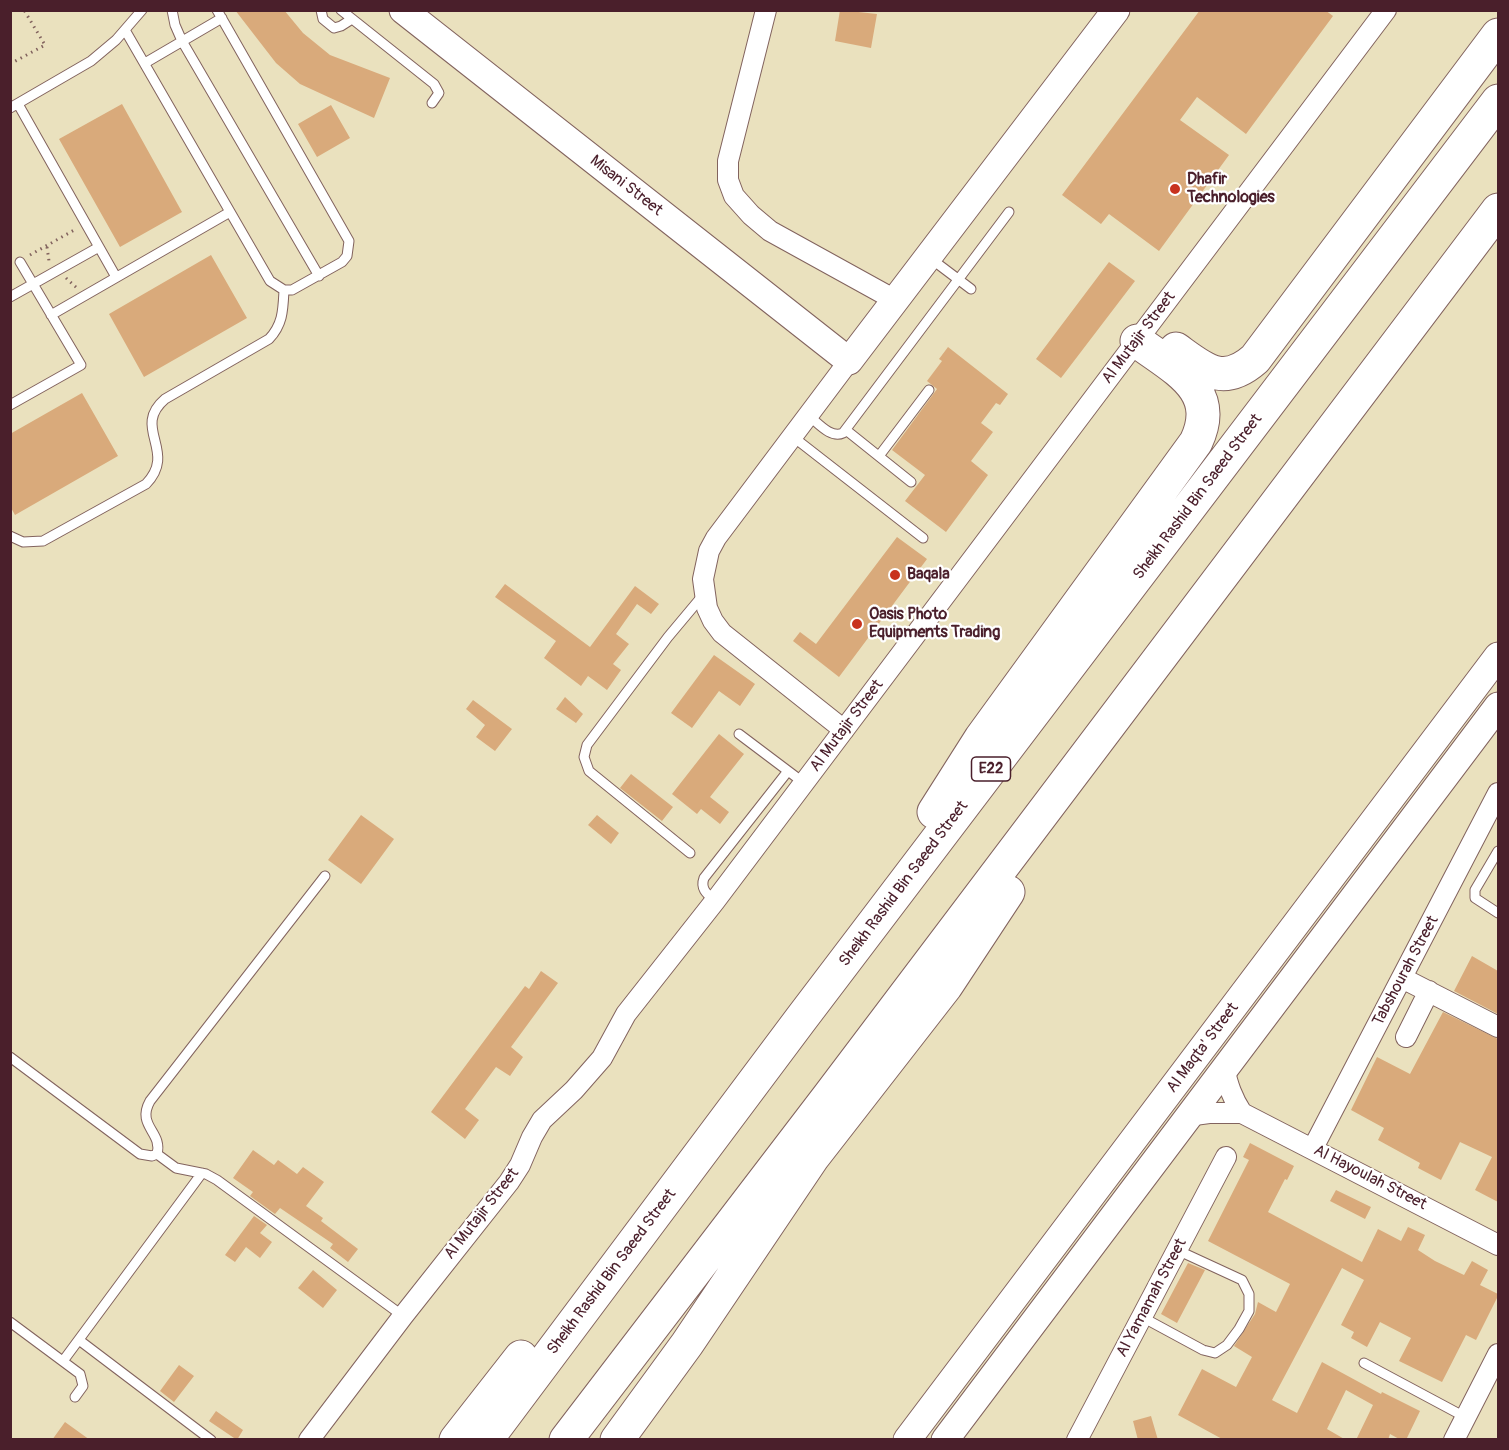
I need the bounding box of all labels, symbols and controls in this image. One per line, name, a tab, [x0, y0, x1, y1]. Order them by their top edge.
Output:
street label: Misani Street	[586, 152, 666, 220]
place label: Dhafir Technologies	[1187, 170, 1275, 208]
marker: Dhafir Technologies	[1168, 182, 1182, 196]
street label: Al Mutajir Street	[1098, 288, 1180, 388]
street label: Sheikh Rashid Bin Saeed Street	[1129, 410, 1267, 584]
place label: Baqala	[907, 565, 950, 585]
marker: Baqala	[888, 568, 902, 582]
place label: Oasis Photo Equipments Trading	[869, 605, 1000, 643]
marker: Oasis Photo Equipments Trading	[850, 617, 864, 631]
street label: Al Mutajir Street	[806, 676, 888, 776]
road number: E22	[972, 757, 1010, 781]
street label: Sheikh Rashid Bin Saeed Street	[835, 797, 973, 971]
street label: Tabshourah Street	[1369, 913, 1443, 1029]
street label: Al Maqta' Street	[1163, 999, 1243, 1097]
street label: Al Hayoulah Street	[1310, 1141, 1430, 1215]
street label: Al Mutajir Street	[441, 1165, 523, 1263]
street label: Sheikh Rashid Bin Saeed Street	[543, 1185, 681, 1359]
street label: Al Yamamah Street	[1113, 1235, 1191, 1361]

